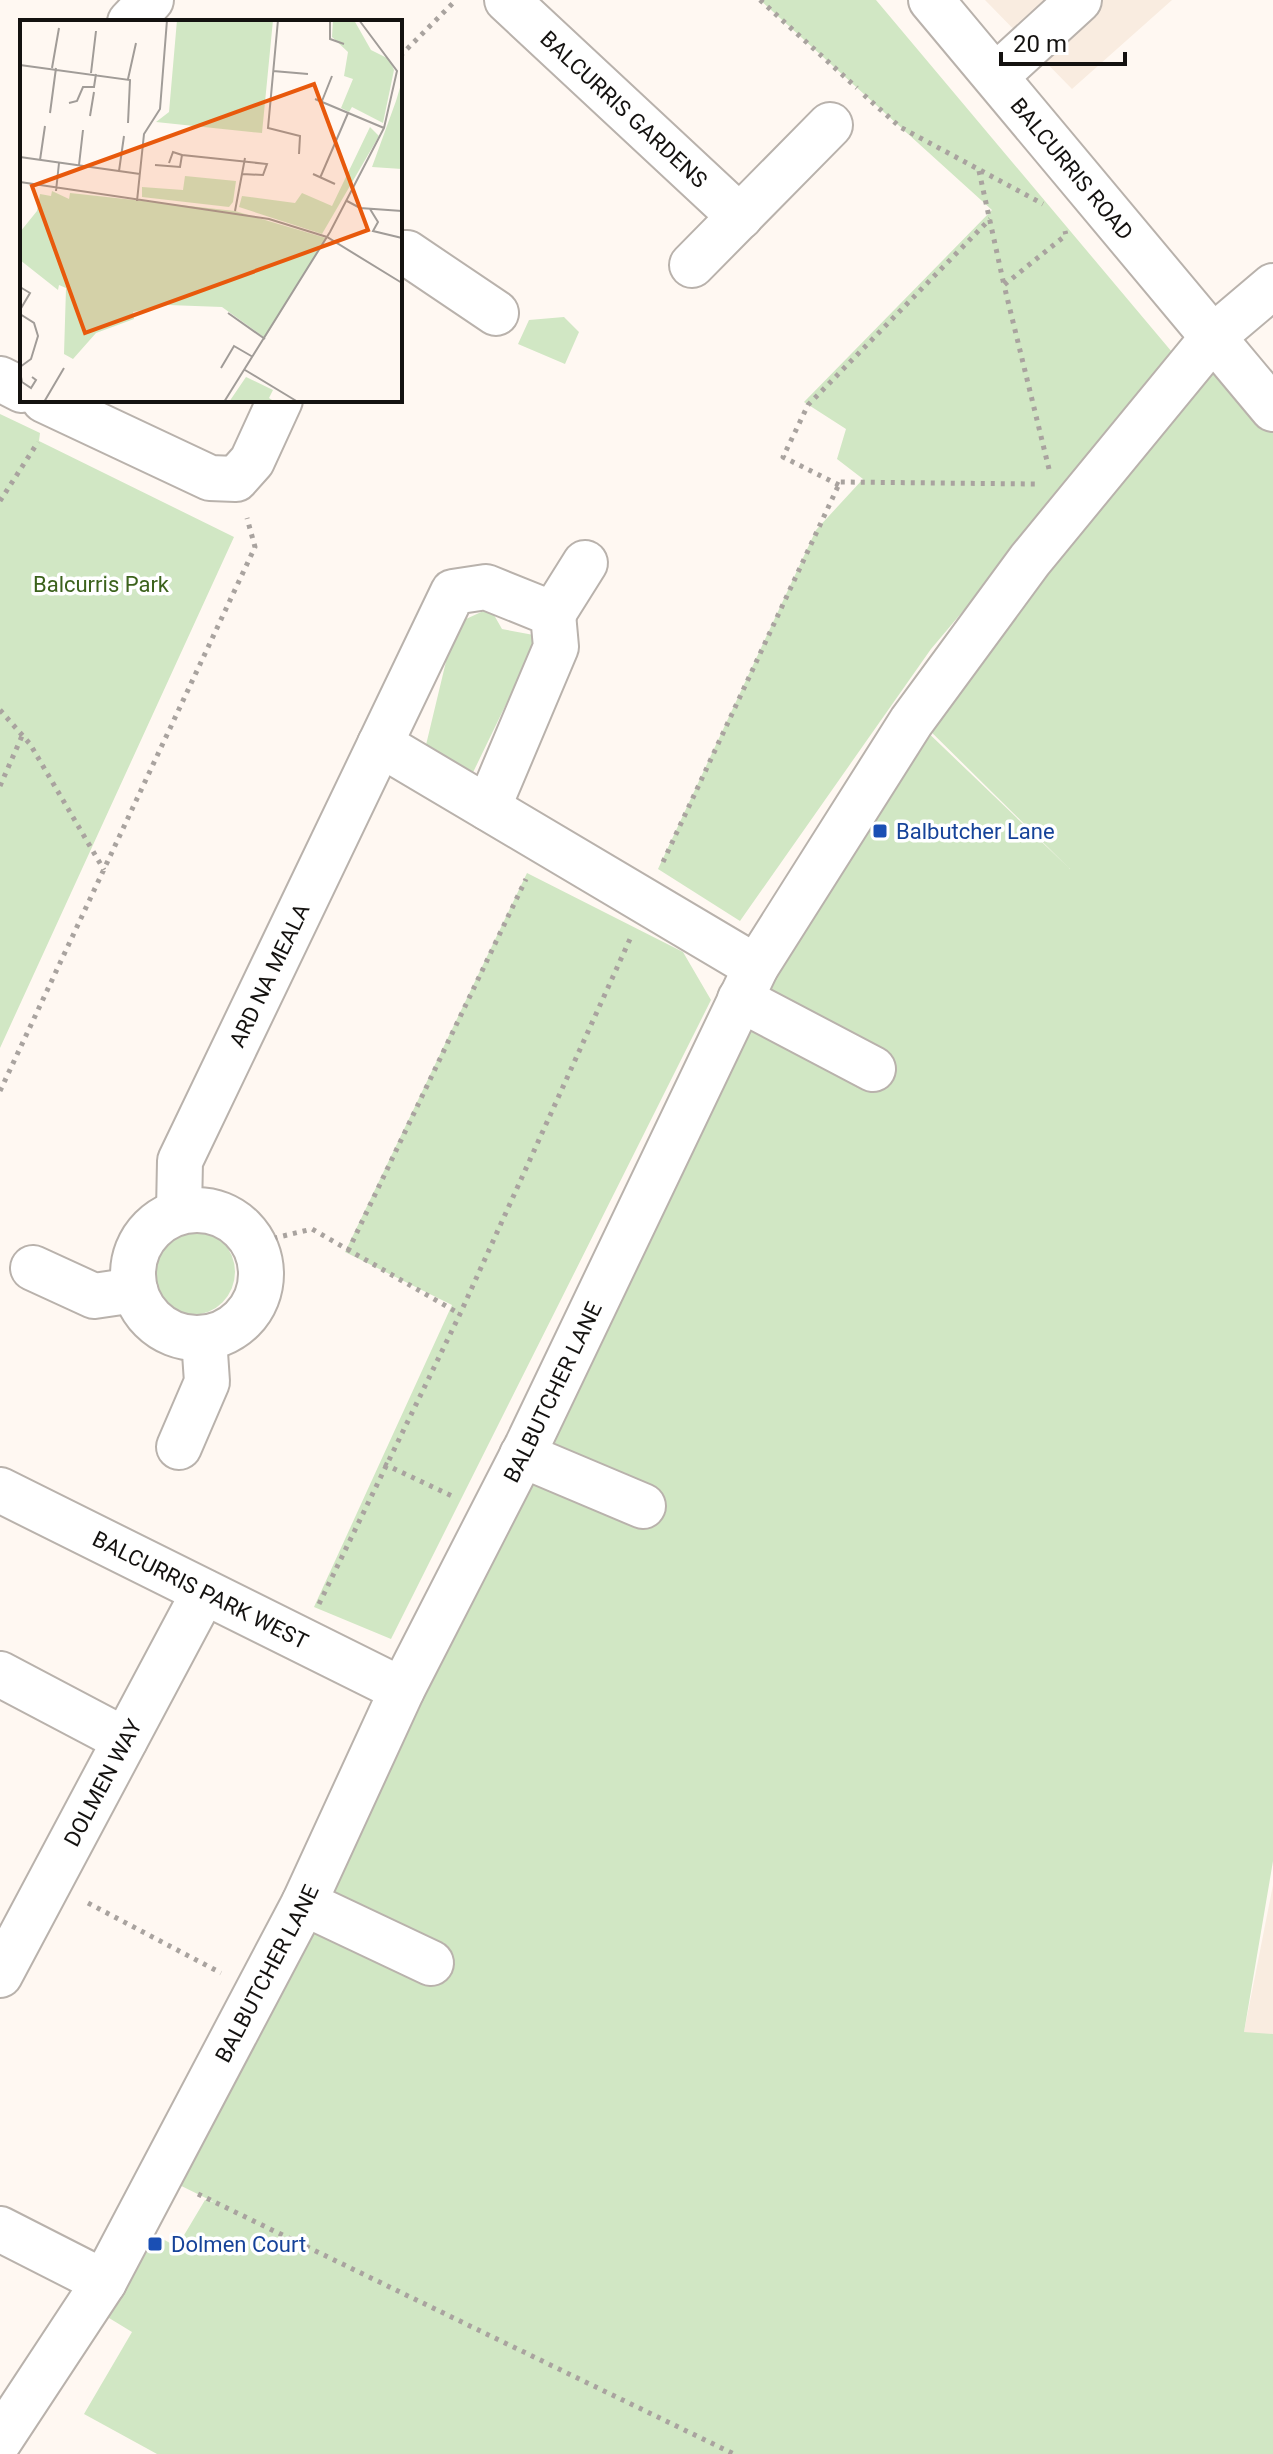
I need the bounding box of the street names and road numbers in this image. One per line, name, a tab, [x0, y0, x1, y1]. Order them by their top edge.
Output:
street label: BALCURRIS GARDENS	[535, 26, 712, 193]
street label: BALCURRIS ROAD	[1005, 93, 1138, 245]
street label: ARD NA MEALA	[225, 899, 315, 1051]
street label: BALBUTCHER LANE	[499, 1298, 607, 1486]
street label: BALCURRIS PARK WEST	[89, 1526, 312, 1654]
street label: DOLMEN WAY	[59, 1714, 147, 1850]
street label: BALBUTCHER LANE	[210, 1881, 324, 2067]

